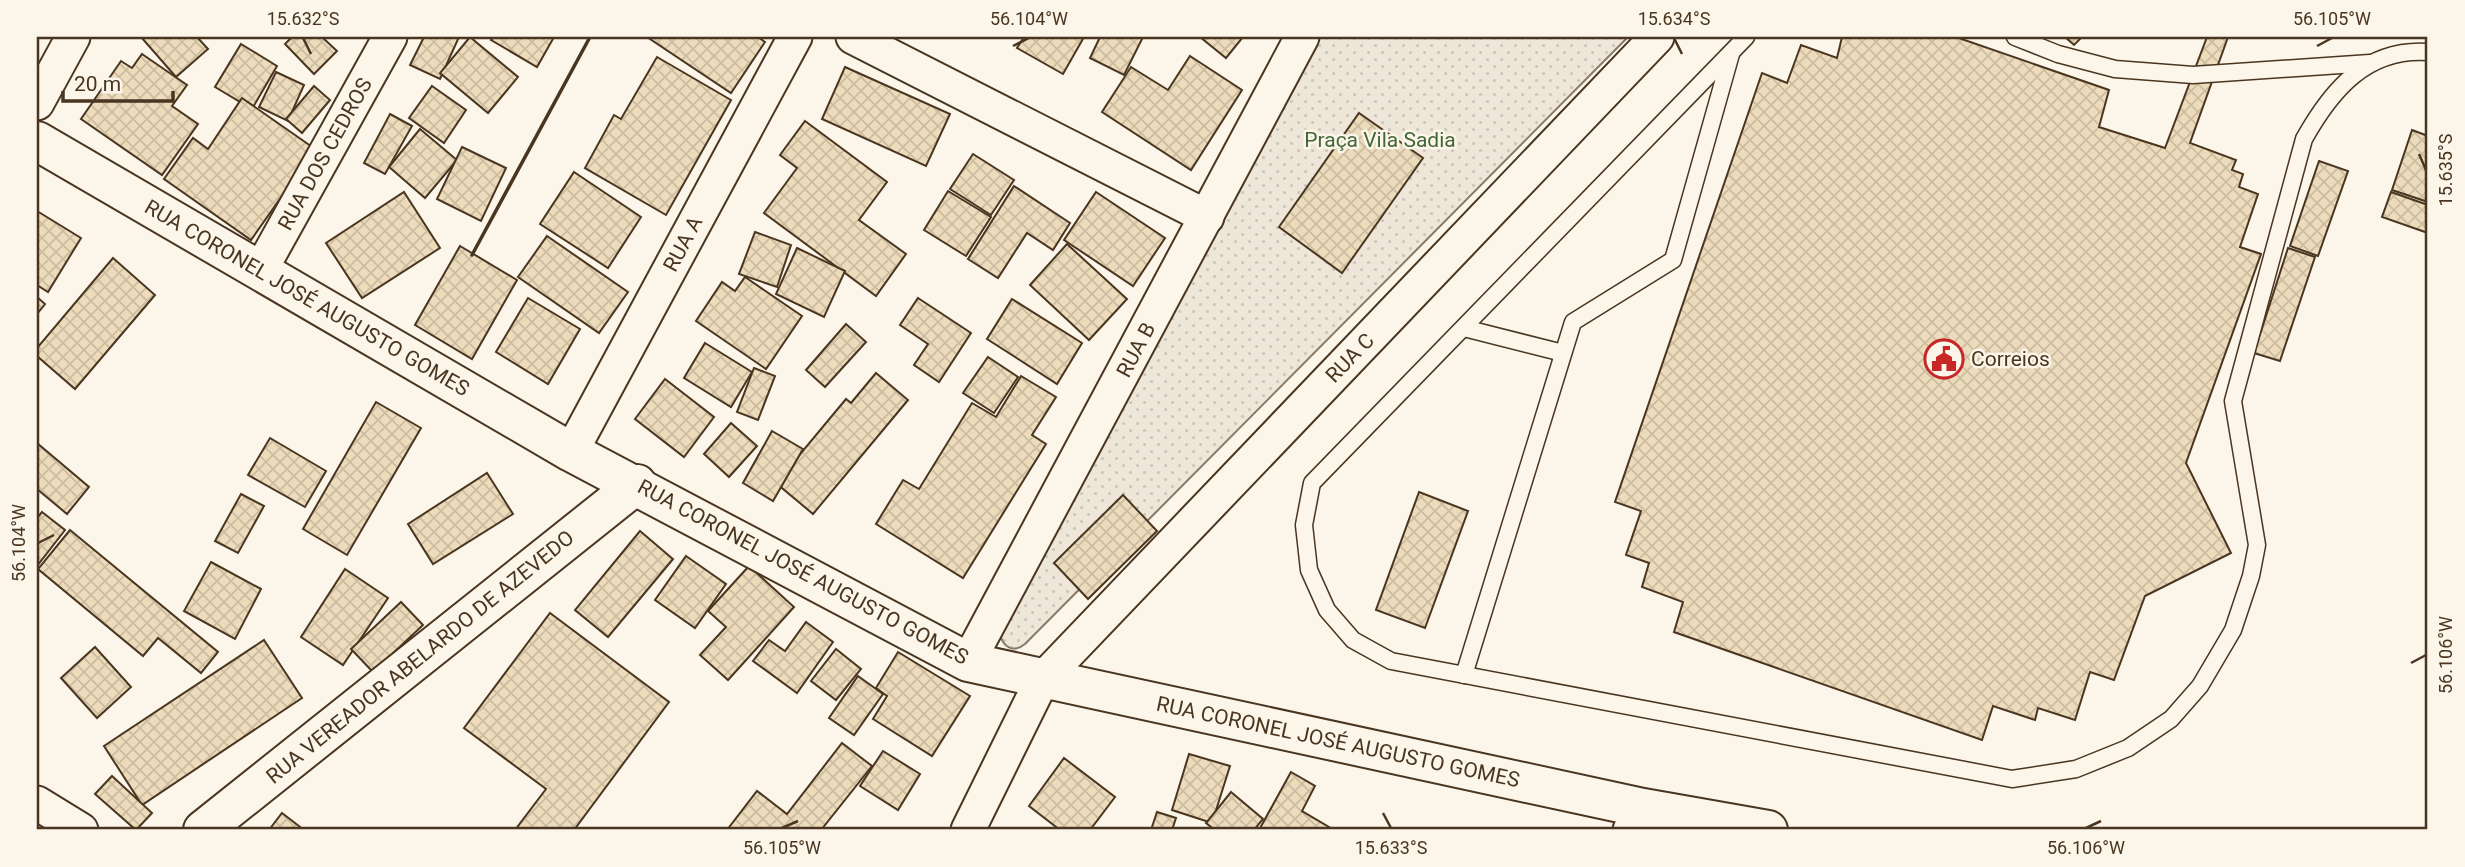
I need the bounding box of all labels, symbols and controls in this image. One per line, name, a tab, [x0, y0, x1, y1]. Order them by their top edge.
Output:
text: 15.632°S	[267, 8, 340, 29]
text: 56.104°W	[990, 8, 1068, 29]
text: 15.634°S	[1638, 8, 1711, 29]
text: 56.105°W	[2293, 8, 2371, 29]
scale bar	[63, 60, 173, 104]
text: 20 m	[74, 72, 121, 96]
street label: RUA DOS CEDROS	[273, 74, 377, 234]
park label: Praça Vila Sadia	[1304, 128, 1456, 152]
text: 15.635°S	[2435, 133, 2456, 206]
street label: RUA CORONEL JOSÉ AUGUSTO GOMES	[140, 195, 474, 401]
street label: RUA A	[659, 212, 708, 276]
street label: RUA B	[1112, 319, 1160, 381]
street label: RUA C	[1321, 328, 1379, 388]
public building icon: Correios	[1923, 338, 1965, 380]
place label: Correios	[1971, 347, 2050, 371]
street label: RUA CORONEL JOSÉ AUGUSTO GOMES	[634, 474, 972, 670]
text: 56.104°W	[8, 504, 29, 582]
street label: RUA VEREADOR ABELARDO DE AZEVEDO	[261, 525, 579, 789]
text: 56.106°W	[2435, 616, 2456, 694]
street label: RUA CORONEL JOSÉ AUGUSTO GOMES	[1154, 692, 1522, 792]
text: 56.105°W	[743, 837, 821, 858]
text: 15.633°S	[1355, 837, 1428, 858]
text: 56.106°W	[2047, 837, 2125, 858]

